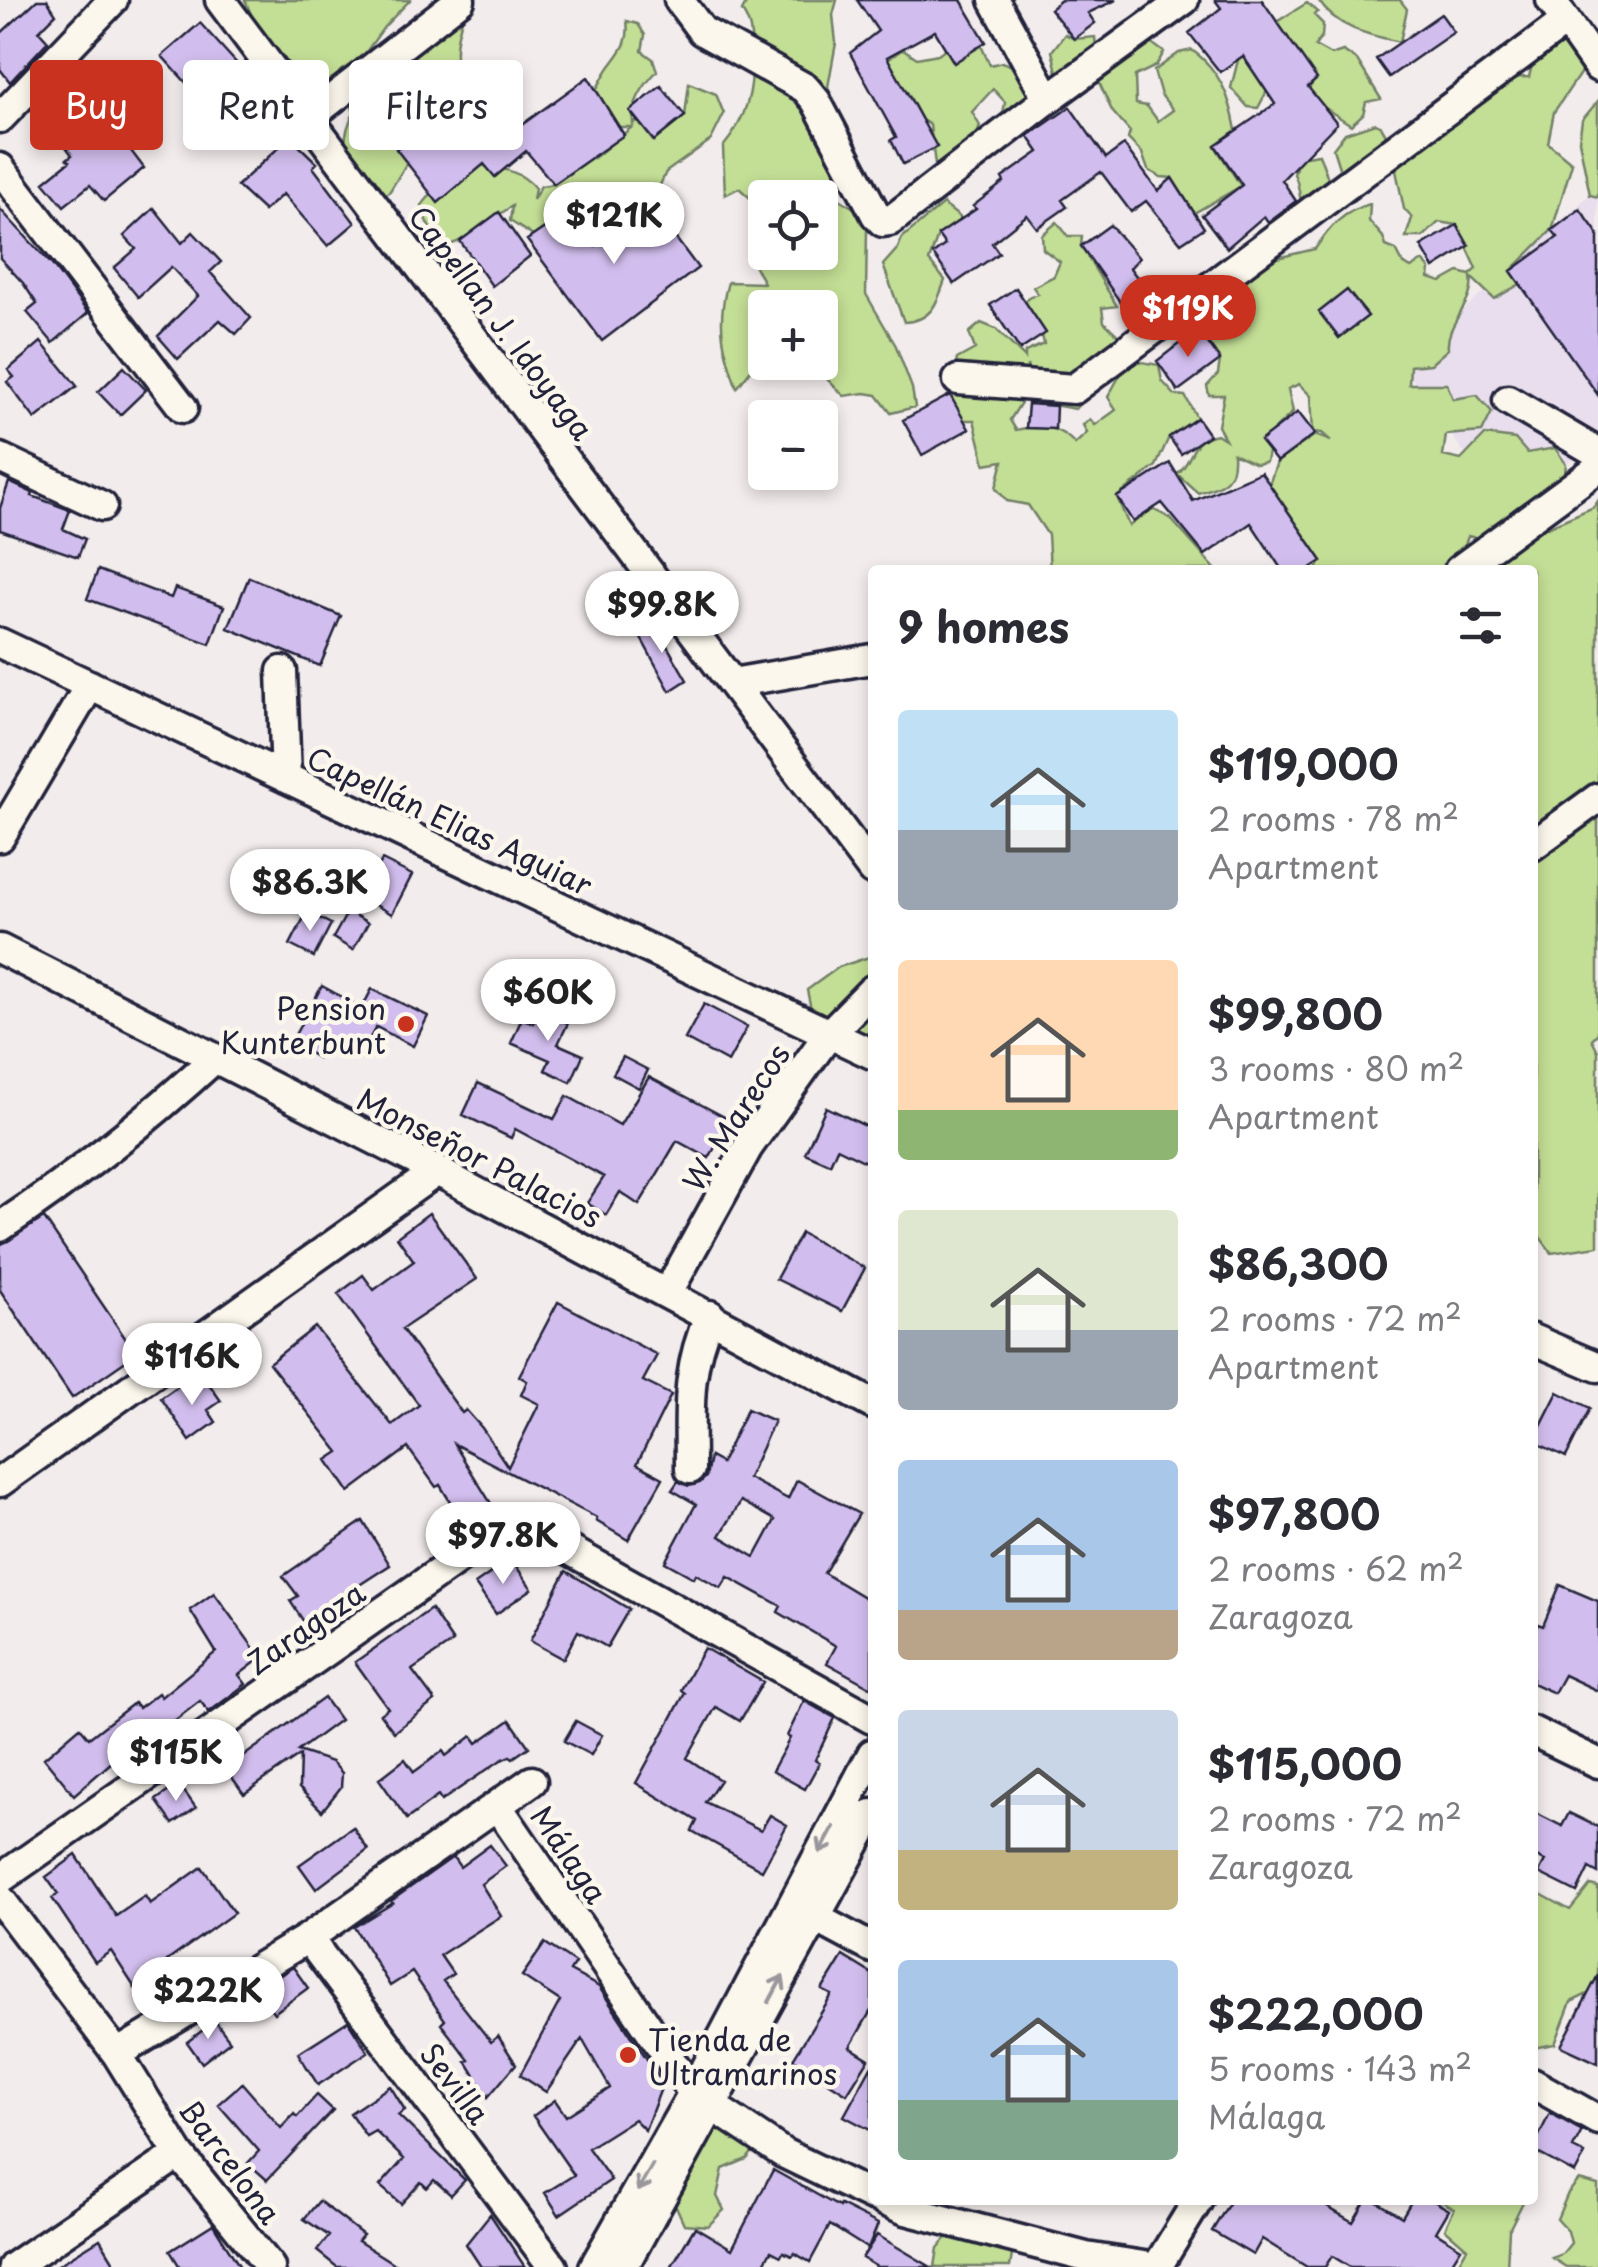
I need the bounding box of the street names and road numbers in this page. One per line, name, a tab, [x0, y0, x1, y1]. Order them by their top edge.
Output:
street label: Capellan J. Idoyaga	[399, 195, 605, 449]
street label: Capellán Elias Aguiar	[300, 734, 600, 906]
street label: W. Marecos	[670, 1034, 800, 1200]
street label: Monseñor Palacios	[350, 1076, 610, 1238]
street label: Zaragoza	[237, 1569, 374, 1684]
street label: Málaga	[521, 1796, 619, 1912]
street label: Sevilla	[410, 2033, 502, 2134]
street label: Barcelona	[169, 2089, 293, 2233]

